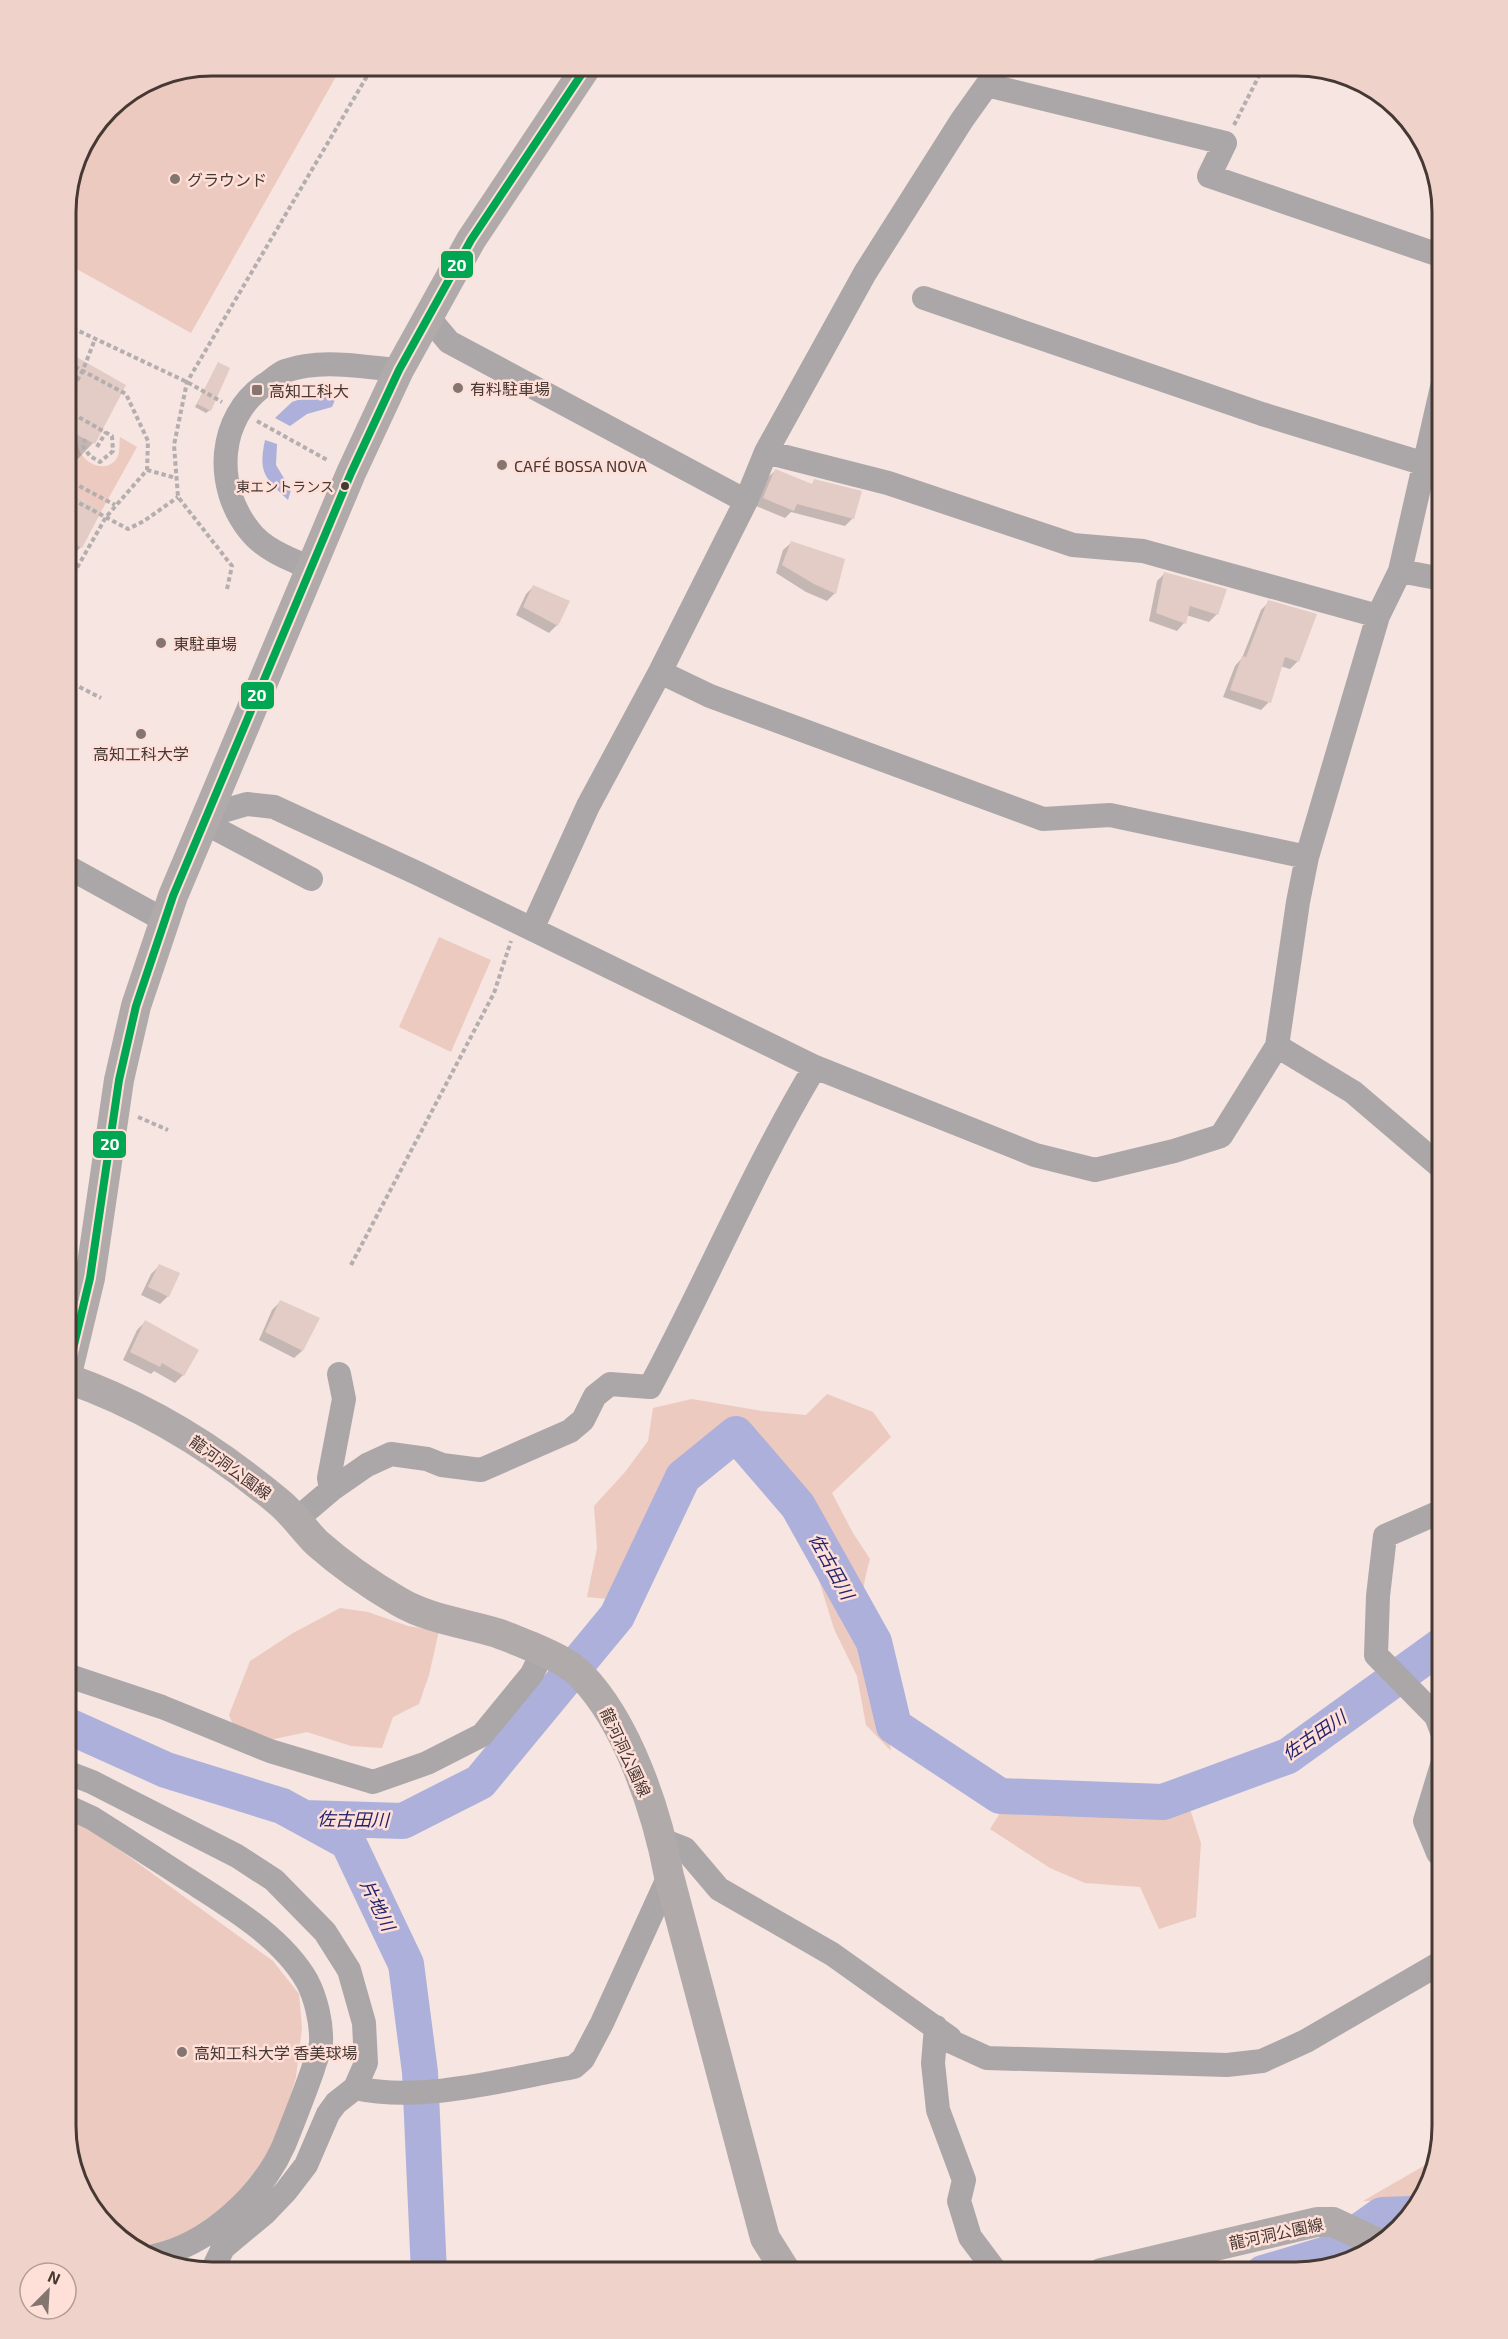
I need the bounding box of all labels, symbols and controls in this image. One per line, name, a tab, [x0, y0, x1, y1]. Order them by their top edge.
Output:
place label: グラウンド	[187, 170, 267, 189]
marker: グラウンド	[168, 172, 182, 186]
line badge: 20	[440, 250, 474, 279]
text: 20	[447, 255, 467, 274]
place label: 有料駐車場	[470, 379, 550, 398]
place label: 高知工科大	[269, 381, 349, 400]
marker: 有料駐車場	[451, 381, 465, 395]
marker: 高知工科大	[250, 383, 264, 397]
place label: CAFÉ BOSSA NOVA	[514, 456, 647, 475]
marker: CAFÉ BOSSA NOVA	[495, 458, 509, 472]
place label: 東エントランス	[236, 478, 334, 495]
marker: 東エントランス	[339, 480, 351, 492]
place label: 東駐車場	[173, 634, 237, 653]
marker: 東駐車場	[154, 636, 168, 650]
line badge: 20	[240, 681, 275, 710]
text: 20	[247, 685, 267, 704]
marker: 高知工科大学	[134, 727, 148, 741]
place label: 高知工科大学	[93, 744, 189, 763]
line badge: 20	[92, 1130, 127, 1159]
text: 20	[100, 1134, 120, 1153]
street label: 龍河洞公園線	[187, 1431, 275, 1503]
water label: 佐古田川	[805, 1529, 860, 1605]
street label: 龍河洞公園線	[597, 1704, 655, 1800]
water label: 佐古田川	[1278, 1705, 1352, 1764]
water label: 佐古田川	[317, 1807, 391, 1831]
water label: 片地川	[356, 1876, 401, 1936]
place label: 高知工科大学 香美球場	[194, 2043, 358, 2062]
marker: 高知工科大学 香美球場	[175, 2045, 189, 2059]
street label: 龍河洞公園線	[1227, 2214, 1325, 2252]
north arrow	[18, 2261, 78, 2321]
text: N	[45, 2266, 63, 2288]

